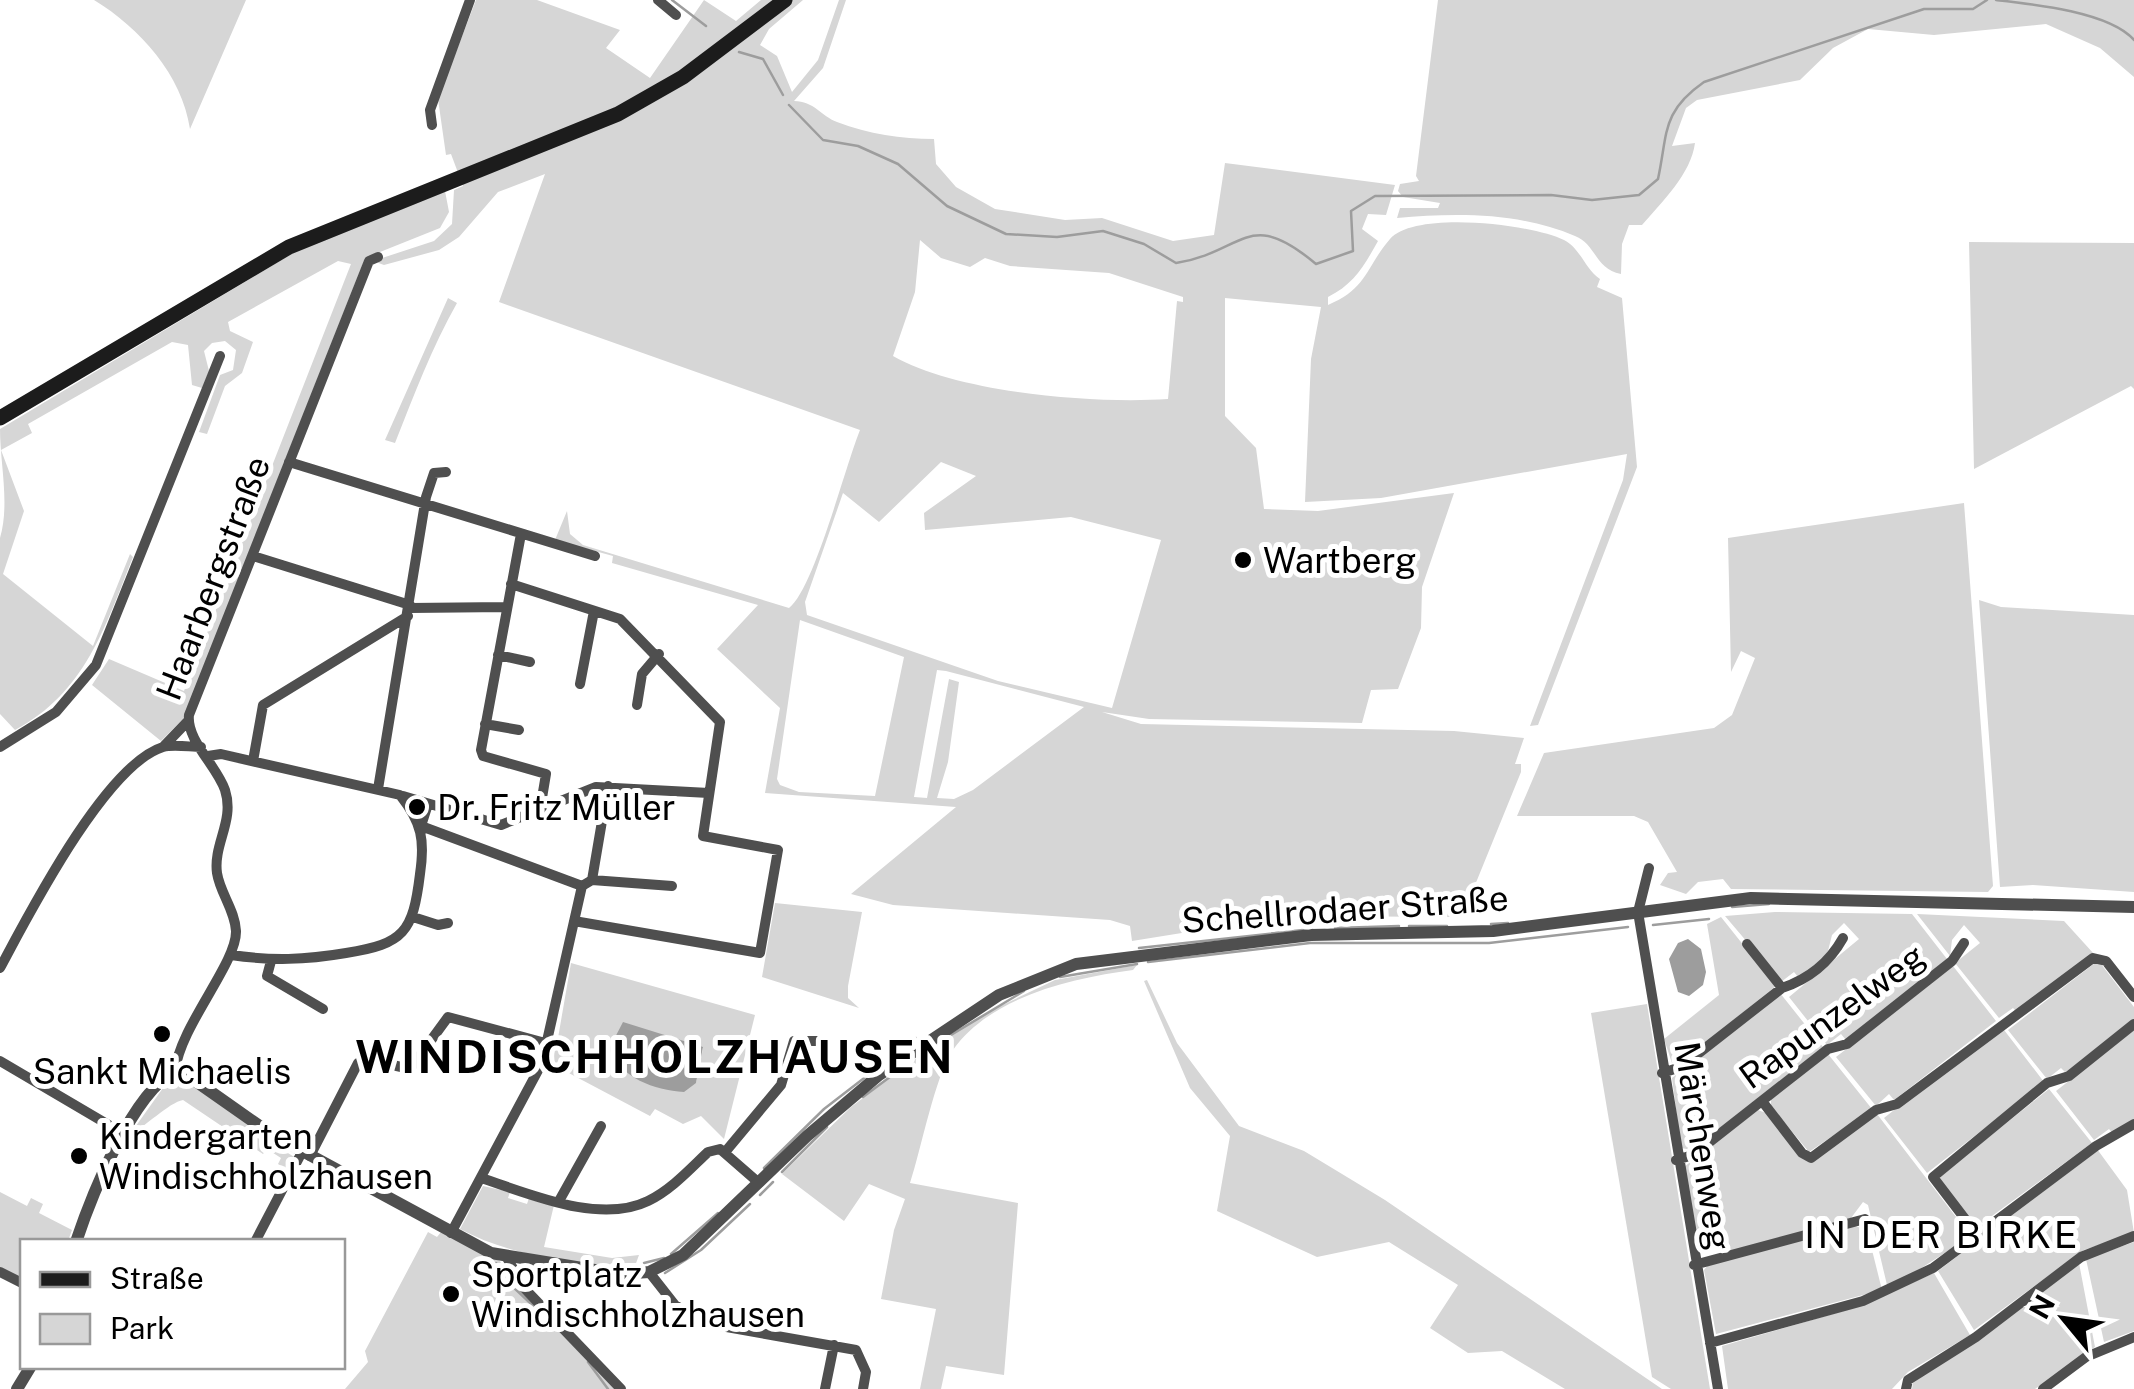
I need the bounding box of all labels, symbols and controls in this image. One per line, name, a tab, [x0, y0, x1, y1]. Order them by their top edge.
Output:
street label: Haarbergstraße	[148, 450, 278, 706]
place label: Wartberg	[1263, 540, 1417, 581]
marker: Wartberg	[1232, 549, 1254, 571]
place label: Dr. Fritz Müller	[437, 787, 675, 828]
marker: Dr. Fritz Müller	[406, 796, 428, 818]
street label: Schellrodaer Straße	[1180, 877, 1510, 941]
street label: Rapunzelweg	[1731, 935, 1933, 1097]
marker: Sankt Michaelis	[151, 1023, 173, 1045]
district label: WINDISCHHOLZHAUSEN	[355, 1030, 955, 1083]
street label: Märchenweg	[1666, 1039, 1740, 1253]
place label: Sankt Michaelis	[33, 1051, 291, 1092]
place label: Kindergarten Windischholzhausen	[99, 1116, 433, 1197]
marker: Kindergarten Windischholzhausen	[68, 1145, 90, 1167]
district label: IN DER BIRKE	[1804, 1212, 2080, 1257]
legend	[20, 1239, 345, 1369]
place label: Sportplatz Windischholzhausen	[471, 1254, 805, 1335]
text: Straße	[110, 1260, 204, 1296]
north arrow	[2014, 1269, 2114, 1369]
marker: Sportplatz Windischholzhausen	[440, 1283, 462, 1305]
text: N	[2022, 1289, 2061, 1324]
text: Park	[110, 1310, 174, 1346]

